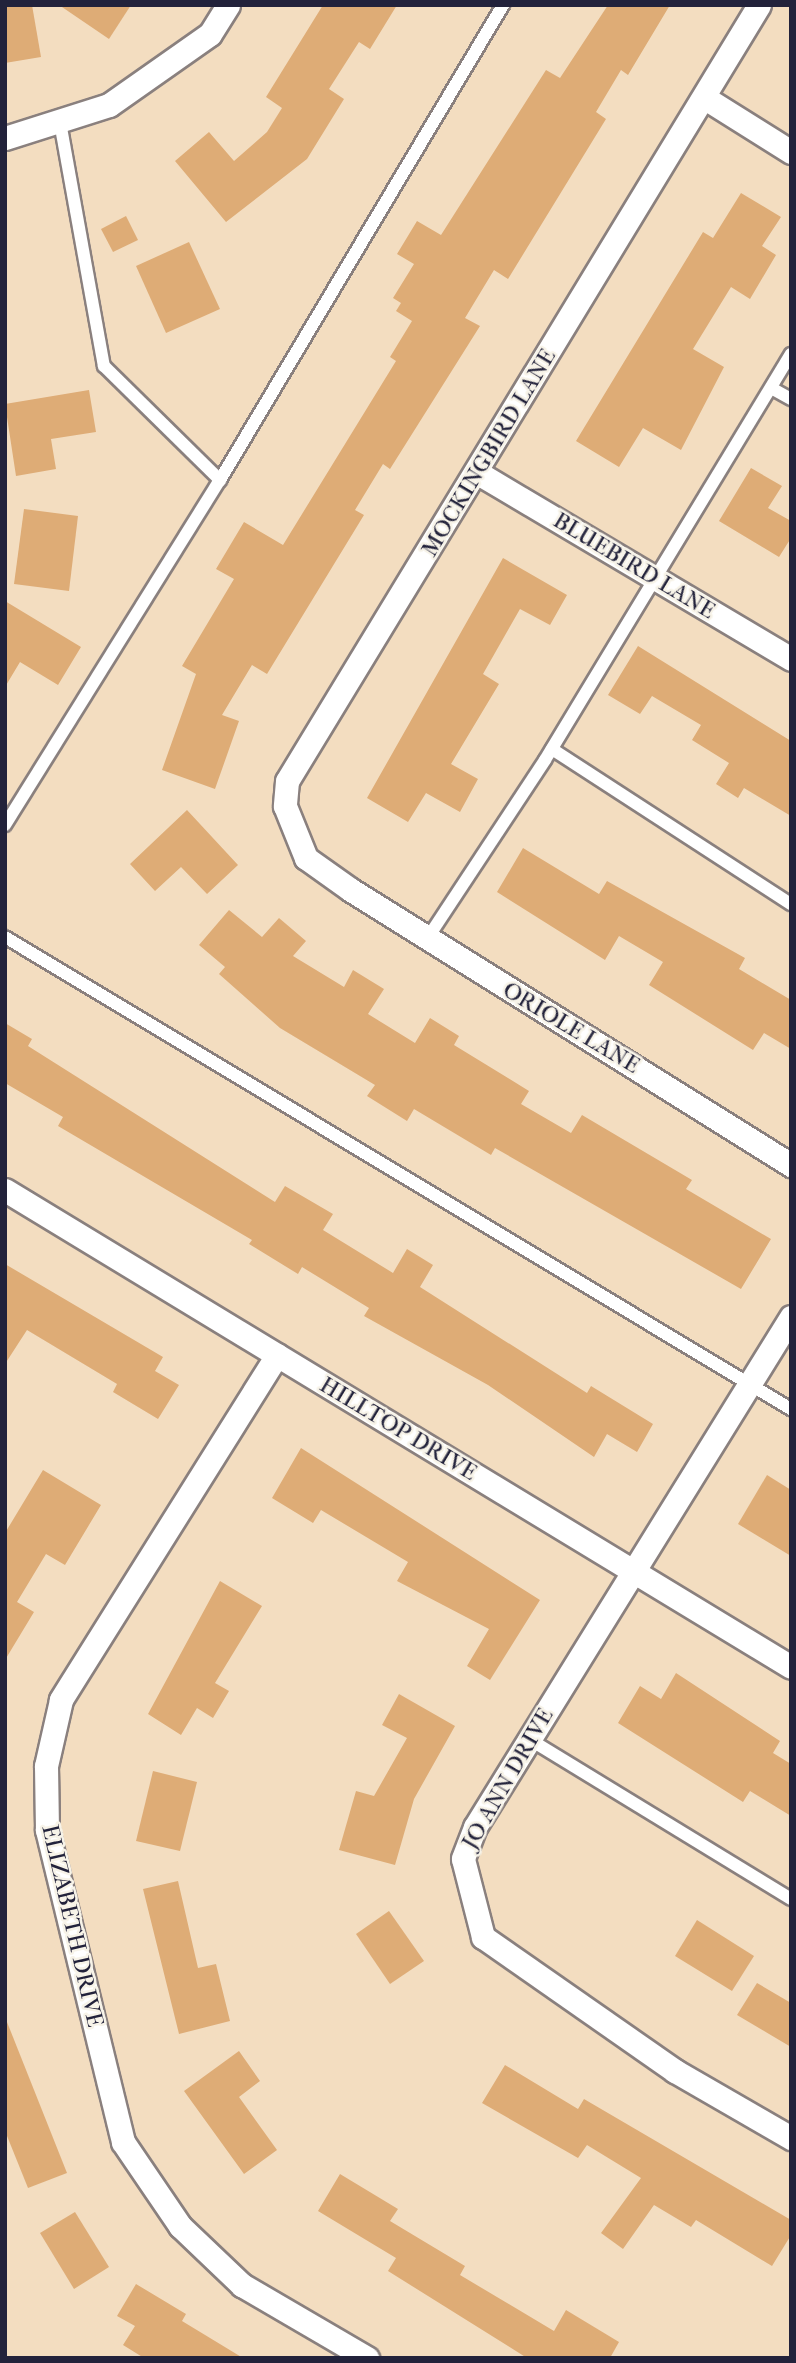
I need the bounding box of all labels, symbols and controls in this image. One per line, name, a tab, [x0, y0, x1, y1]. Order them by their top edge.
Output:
street label: MOCKINGBIRD LANE	[416, 344, 562, 562]
street label: BLUEBIRD LANE	[548, 507, 720, 625]
street label: ORIOLE LANE	[498, 976, 644, 1080]
street label: HILLTOP DRIVE	[315, 1371, 481, 1487]
street label: JO ANN DRIVE	[456, 1704, 560, 1854]
street label: ELIZABETH DRIVE	[35, 1822, 109, 2030]

